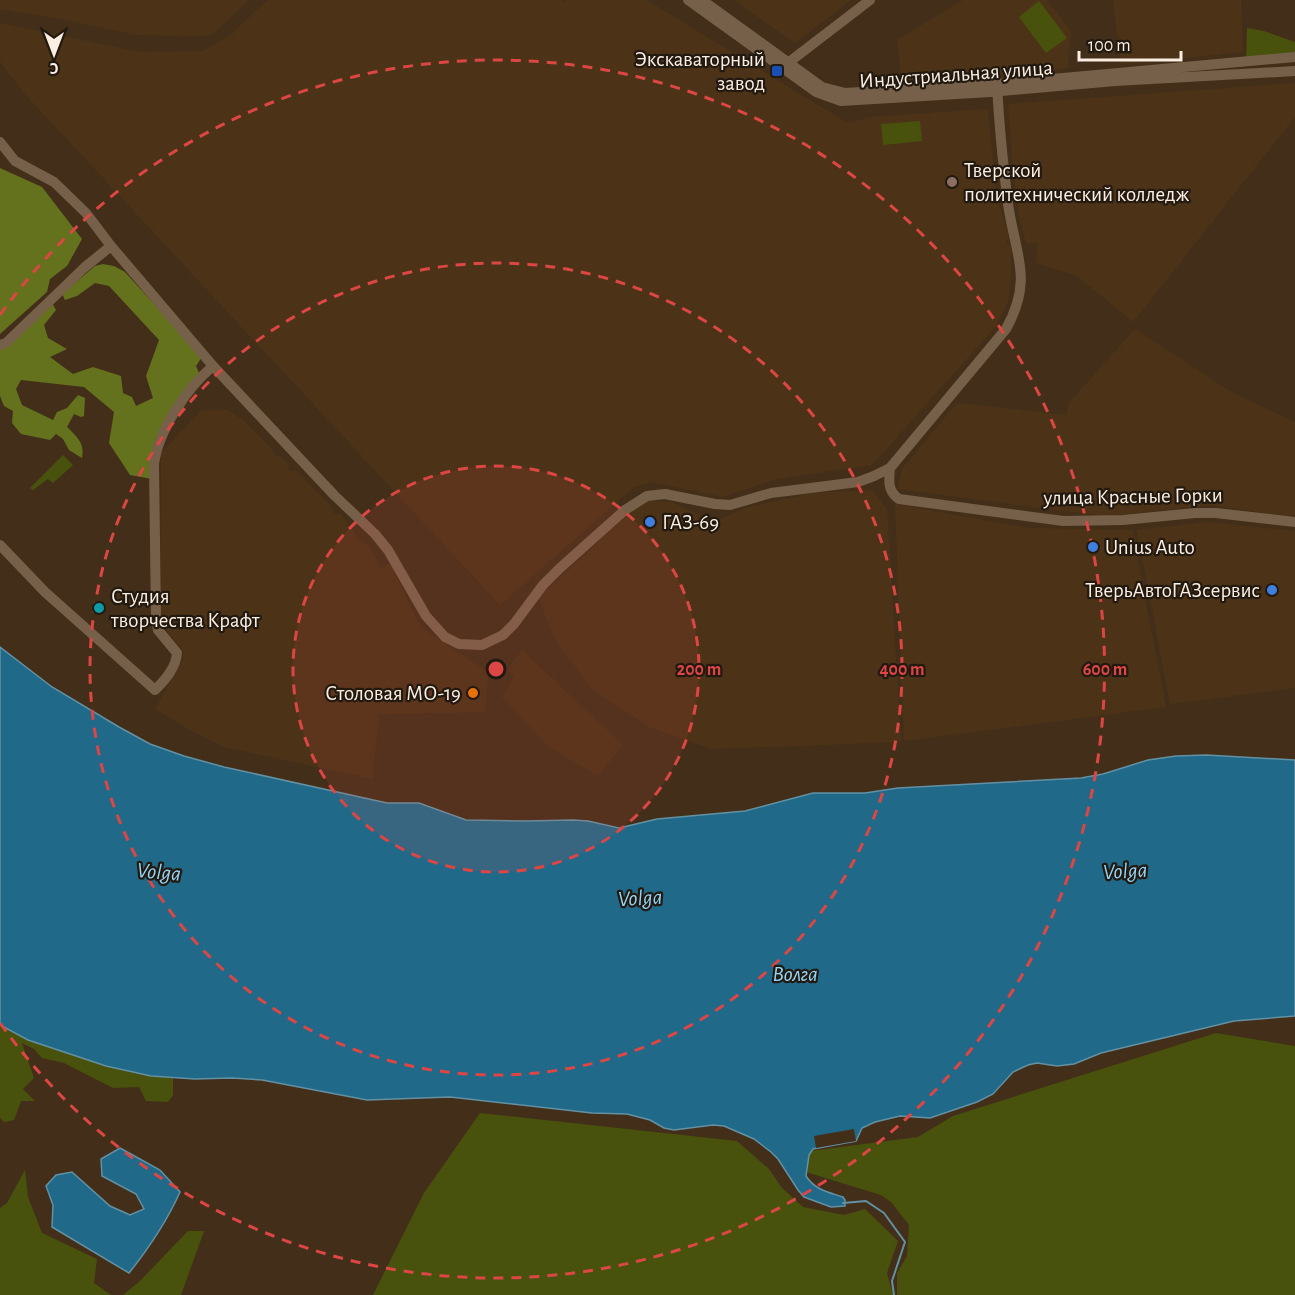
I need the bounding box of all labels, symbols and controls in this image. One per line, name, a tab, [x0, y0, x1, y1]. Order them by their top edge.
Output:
north arrow	[24, 24, 84, 84]
scale bar	[1079, 24, 1181, 62]
text: 100 m	[1088, 37, 1131, 55]
place label: Экскаваторный завод	[635, 49, 765, 94]
street label: Индустриальная улица	[858, 57, 1054, 92]
text: С	[49, 60, 58, 76]
marker: Экскаваторный завод	[770, 64, 784, 78]
place label: Тверской политехнический колледж	[964, 160, 1190, 205]
marker: Тверской политехнический колледж	[945, 175, 959, 189]
street label: улица Красные Горки	[1042, 484, 1223, 509]
place label: ГАЗ-69	[662, 512, 719, 533]
marker: ГАЗ-69	[643, 515, 657, 529]
place label: Unius Auto	[1105, 537, 1195, 558]
marker: Unius Auto	[1086, 540, 1100, 554]
place label: ТверьАвтоГАЗсервис	[1085, 580, 1260, 601]
marker: ТверьАвтоГАЗсервис	[1265, 583, 1279, 597]
place label: Студия творчества Крафт	[110, 586, 260, 631]
marker: Студия творчества Крафт	[92, 601, 106, 615]
centre of rings	[486, 659, 506, 679]
text: 200 m	[677, 661, 721, 679]
text: 400 m	[879, 661, 925, 679]
text: 600 m	[1083, 661, 1127, 679]
place label: Столовая МО-19	[325, 683, 461, 704]
marker: Столовая МО-19	[466, 686, 480, 700]
water label: Volga	[136, 859, 182, 885]
water label: Volga	[1102, 859, 1148, 883]
water label: Volga	[617, 886, 663, 910]
water label: Волга	[772, 963, 818, 985]

